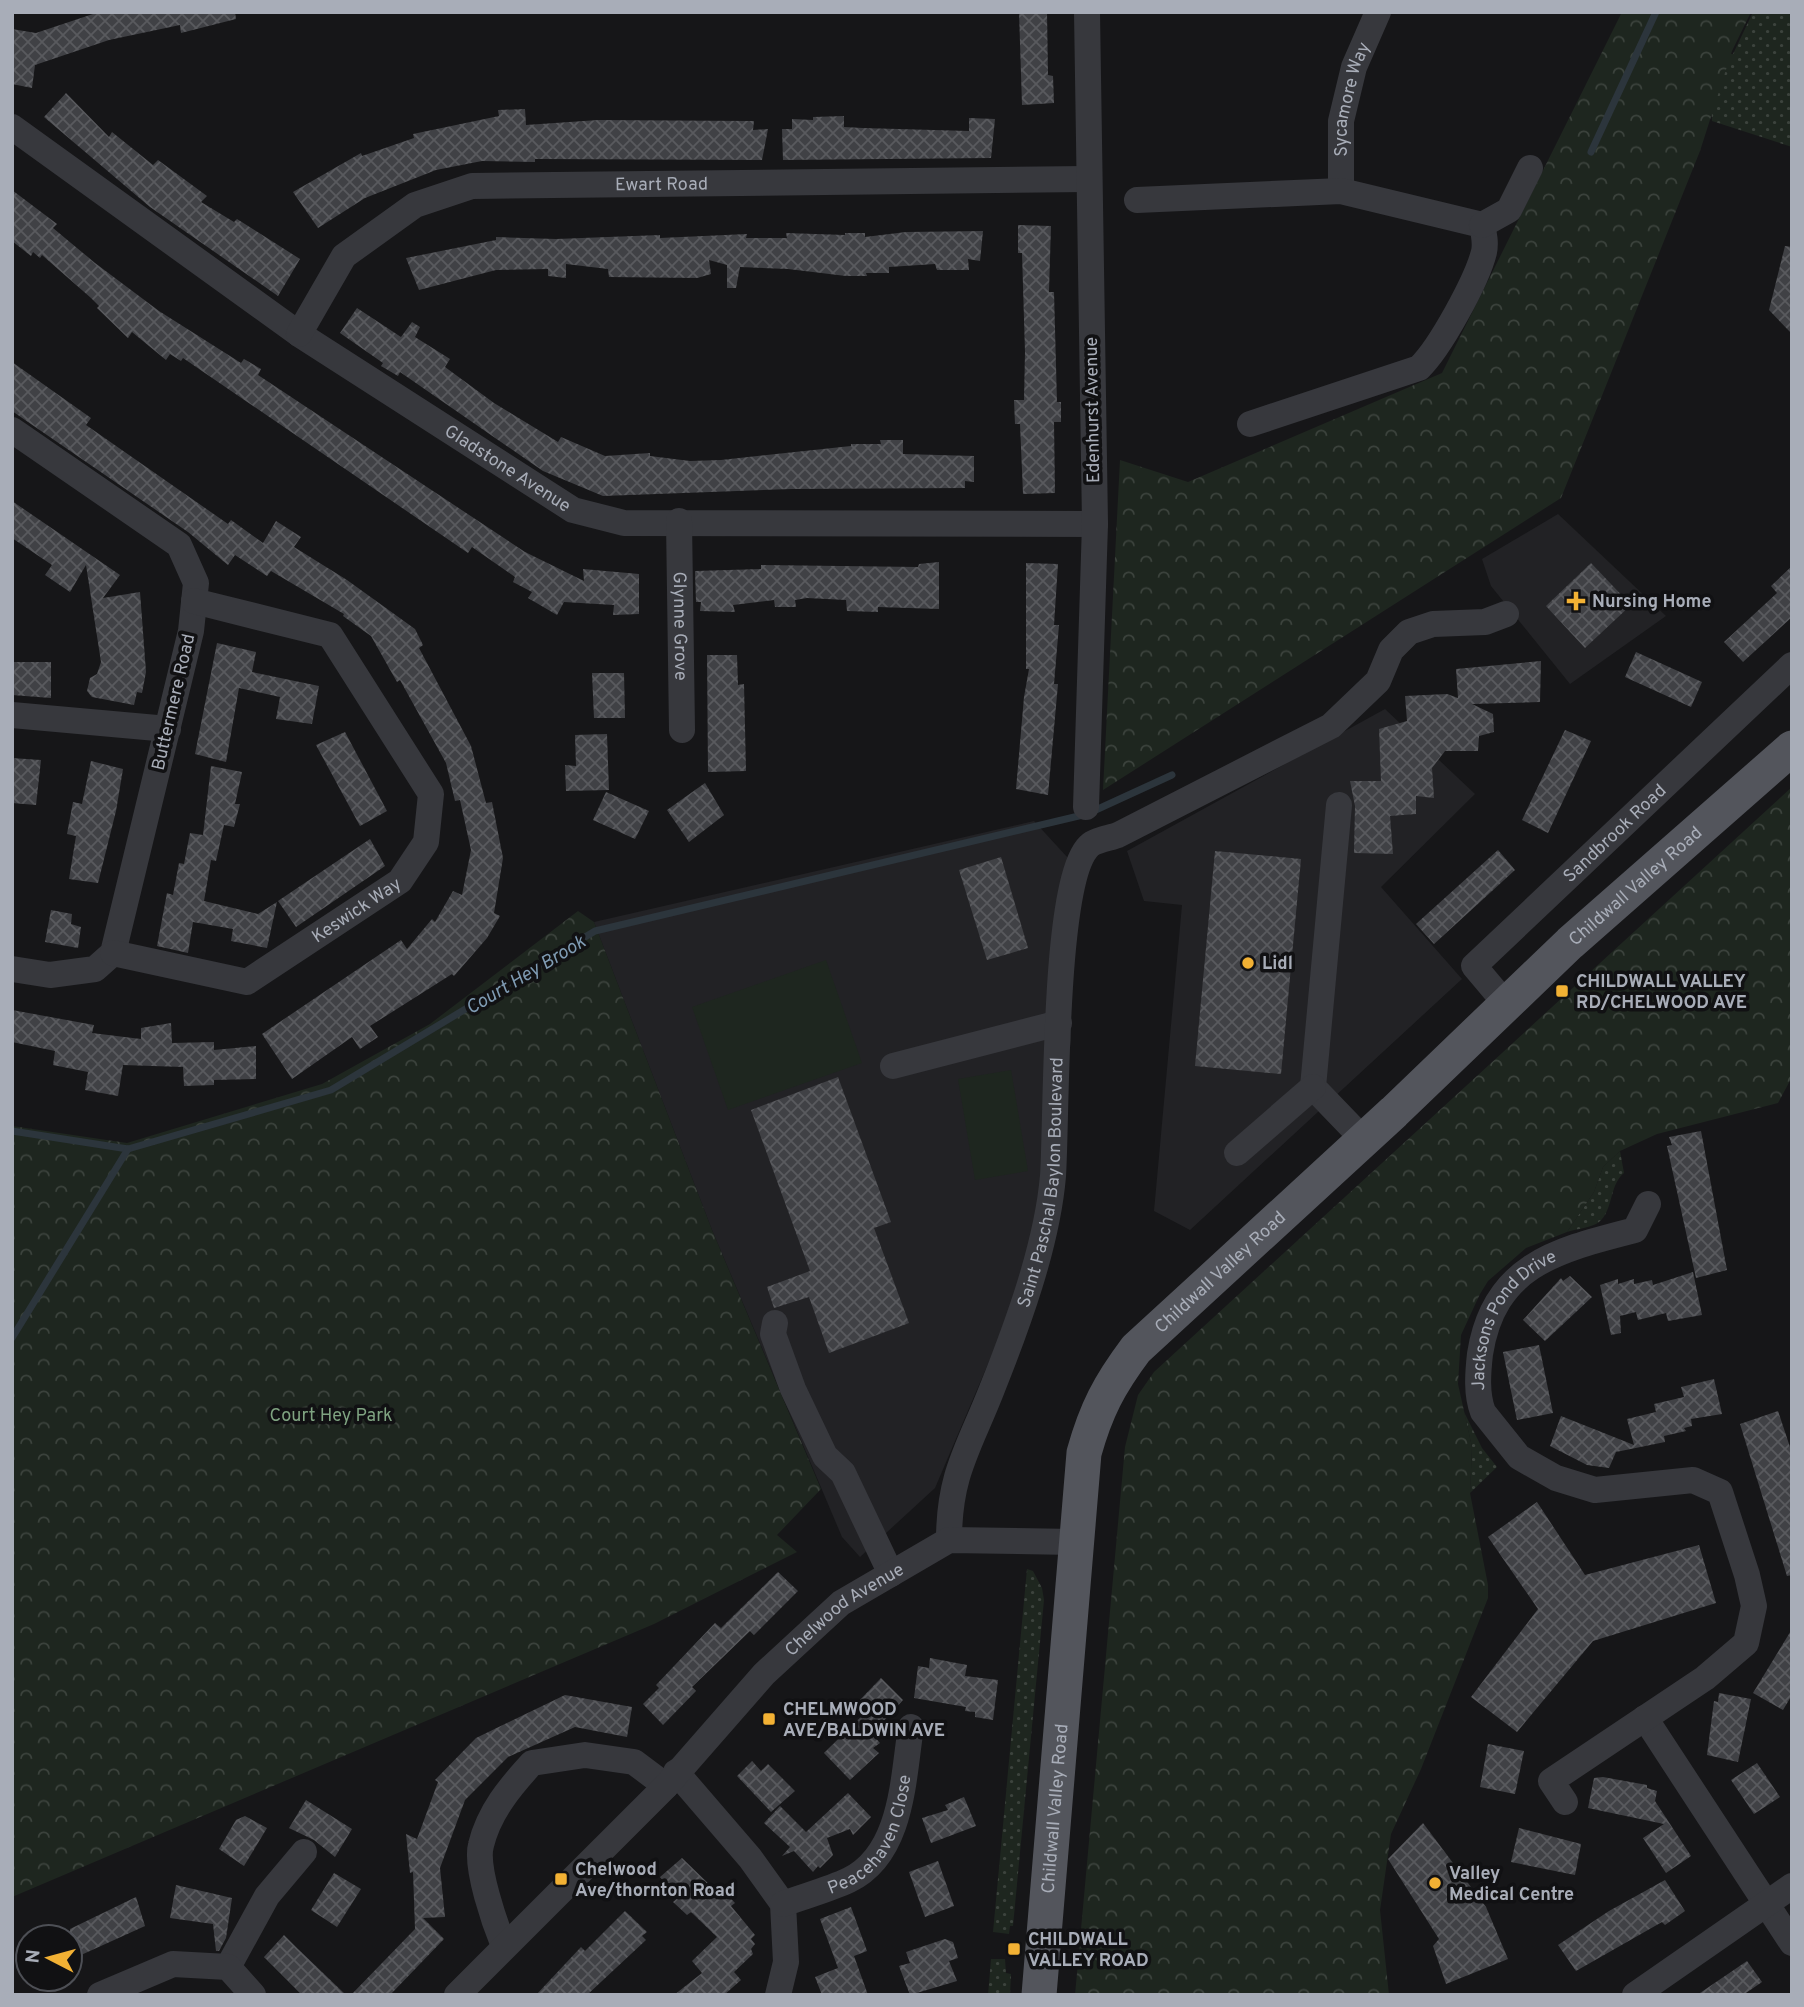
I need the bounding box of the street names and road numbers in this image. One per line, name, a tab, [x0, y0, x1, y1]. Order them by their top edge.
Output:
street label: Sycamore Way	[1331, 39, 1376, 157]
street label: Ewart Road	[615, 173, 708, 197]
street label: Edenhurst Avenue	[1081, 337, 1106, 483]
street label: Gladstone Avenue	[439, 420, 574, 518]
street label: Glynne Grove	[667, 571, 691, 681]
street label: Buttermere Road	[148, 632, 201, 773]
street label: Sandbrook Road	[1559, 780, 1672, 888]
street label: Childwall Valley Road	[1564, 822, 1708, 952]
street label: Keswick Way	[308, 873, 406, 949]
street label: Saint Paschal Baylon Boulevard	[1013, 1057, 1070, 1311]
street label: Childwall Valley Road	[1150, 1207, 1292, 1339]
street label: Jacksons Pond Drive	[1468, 1246, 1560, 1391]
street label: Chelwood Avenue	[781, 1559, 909, 1662]
street label: Childwall Valley Road	[1037, 1723, 1074, 1895]
street label: Peacehaven Close	[824, 1773, 918, 1901]

